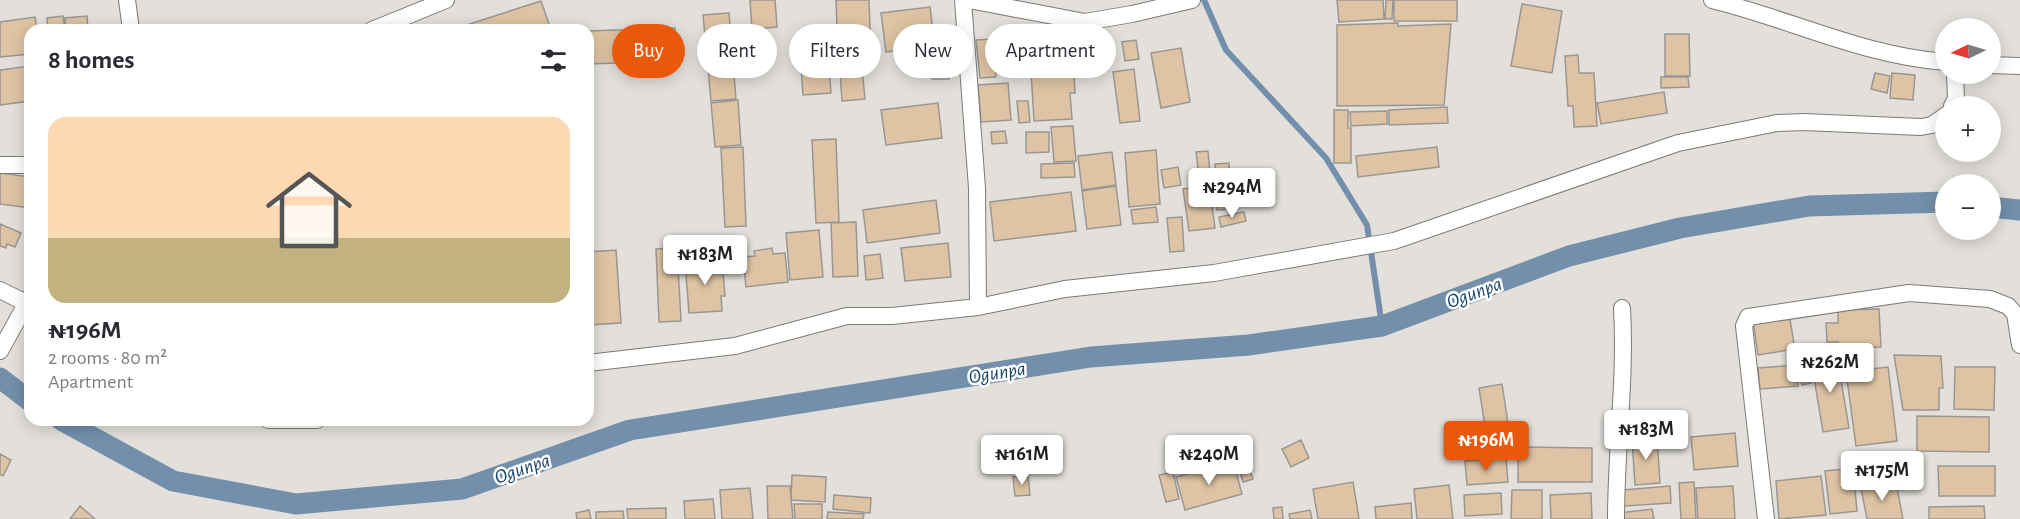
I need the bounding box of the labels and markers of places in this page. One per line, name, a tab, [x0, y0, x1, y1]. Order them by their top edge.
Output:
pin: ₦294M	[1190, 168, 1274, 219]
pin: ₦183M	[663, 235, 747, 286]
pin: ₦262M	[1788, 343, 1872, 394]
pin: ₦183M	[1604, 410, 1688, 461]
pin: ₦196M	[1444, 421, 1528, 472]
pin: ₦161M	[980, 435, 1064, 486]
pin: ₦240M	[1167, 435, 1251, 486]
pin: ₦175M	[1840, 451, 1924, 502]

